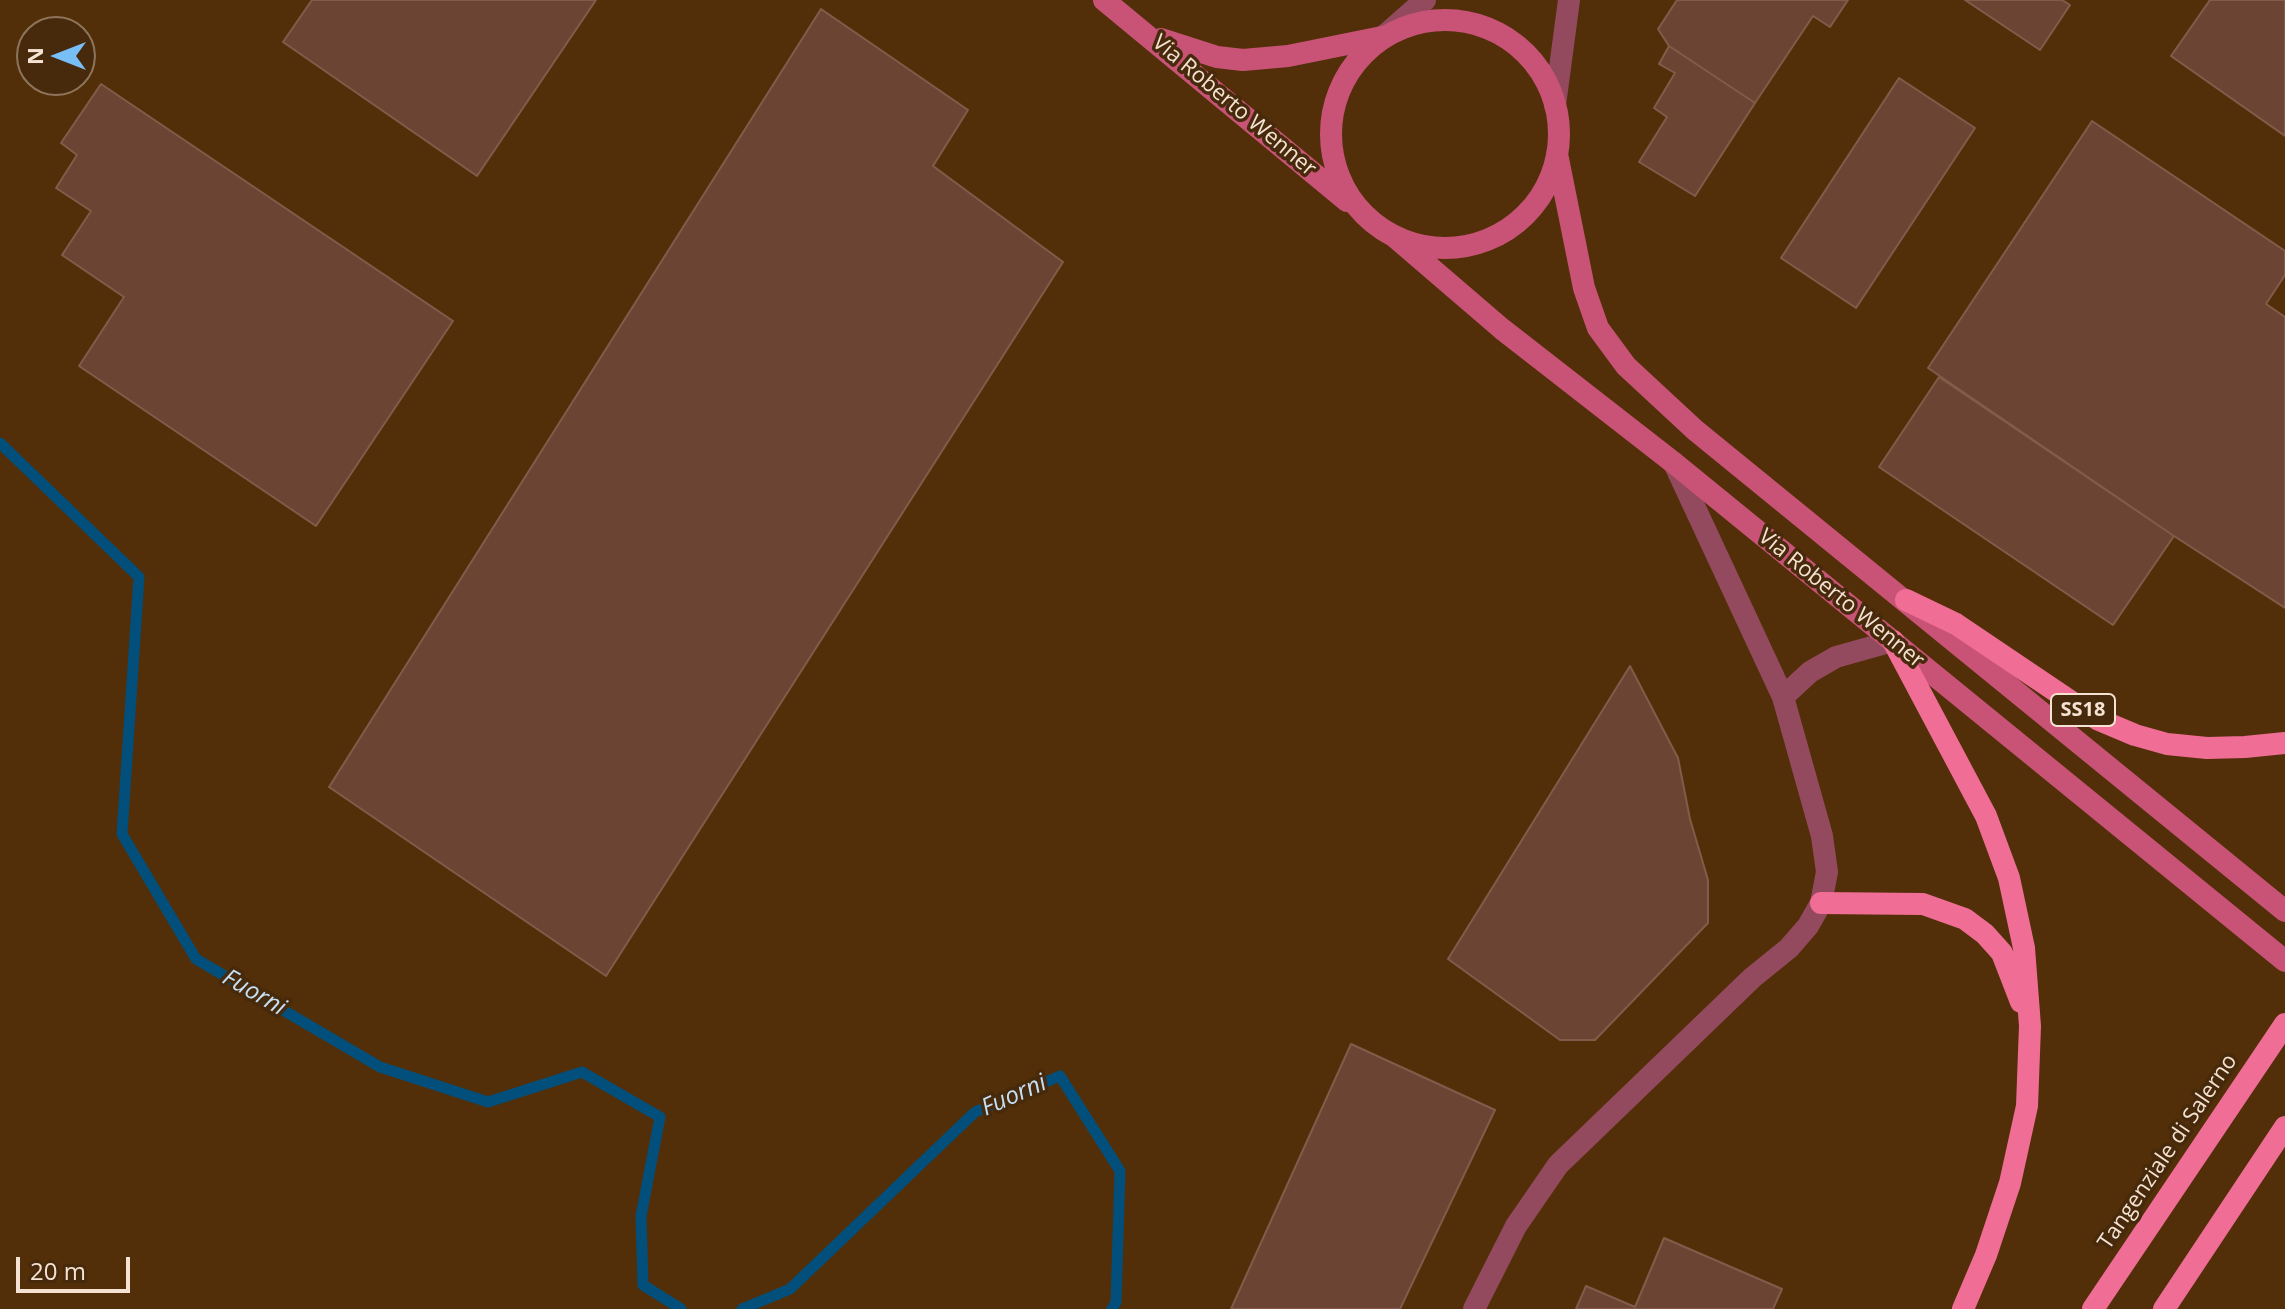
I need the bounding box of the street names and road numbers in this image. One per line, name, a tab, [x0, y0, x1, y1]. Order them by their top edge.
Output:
street label: Via Roberto Wenner	[1147, 30, 1321, 182]
street label: Via Roberto Wenner	[1753, 524, 1929, 674]
road number: SS18	[2051, 694, 2115, 726]
street label: Tangenziale di Salerno	[2093, 1049, 2243, 1255]

